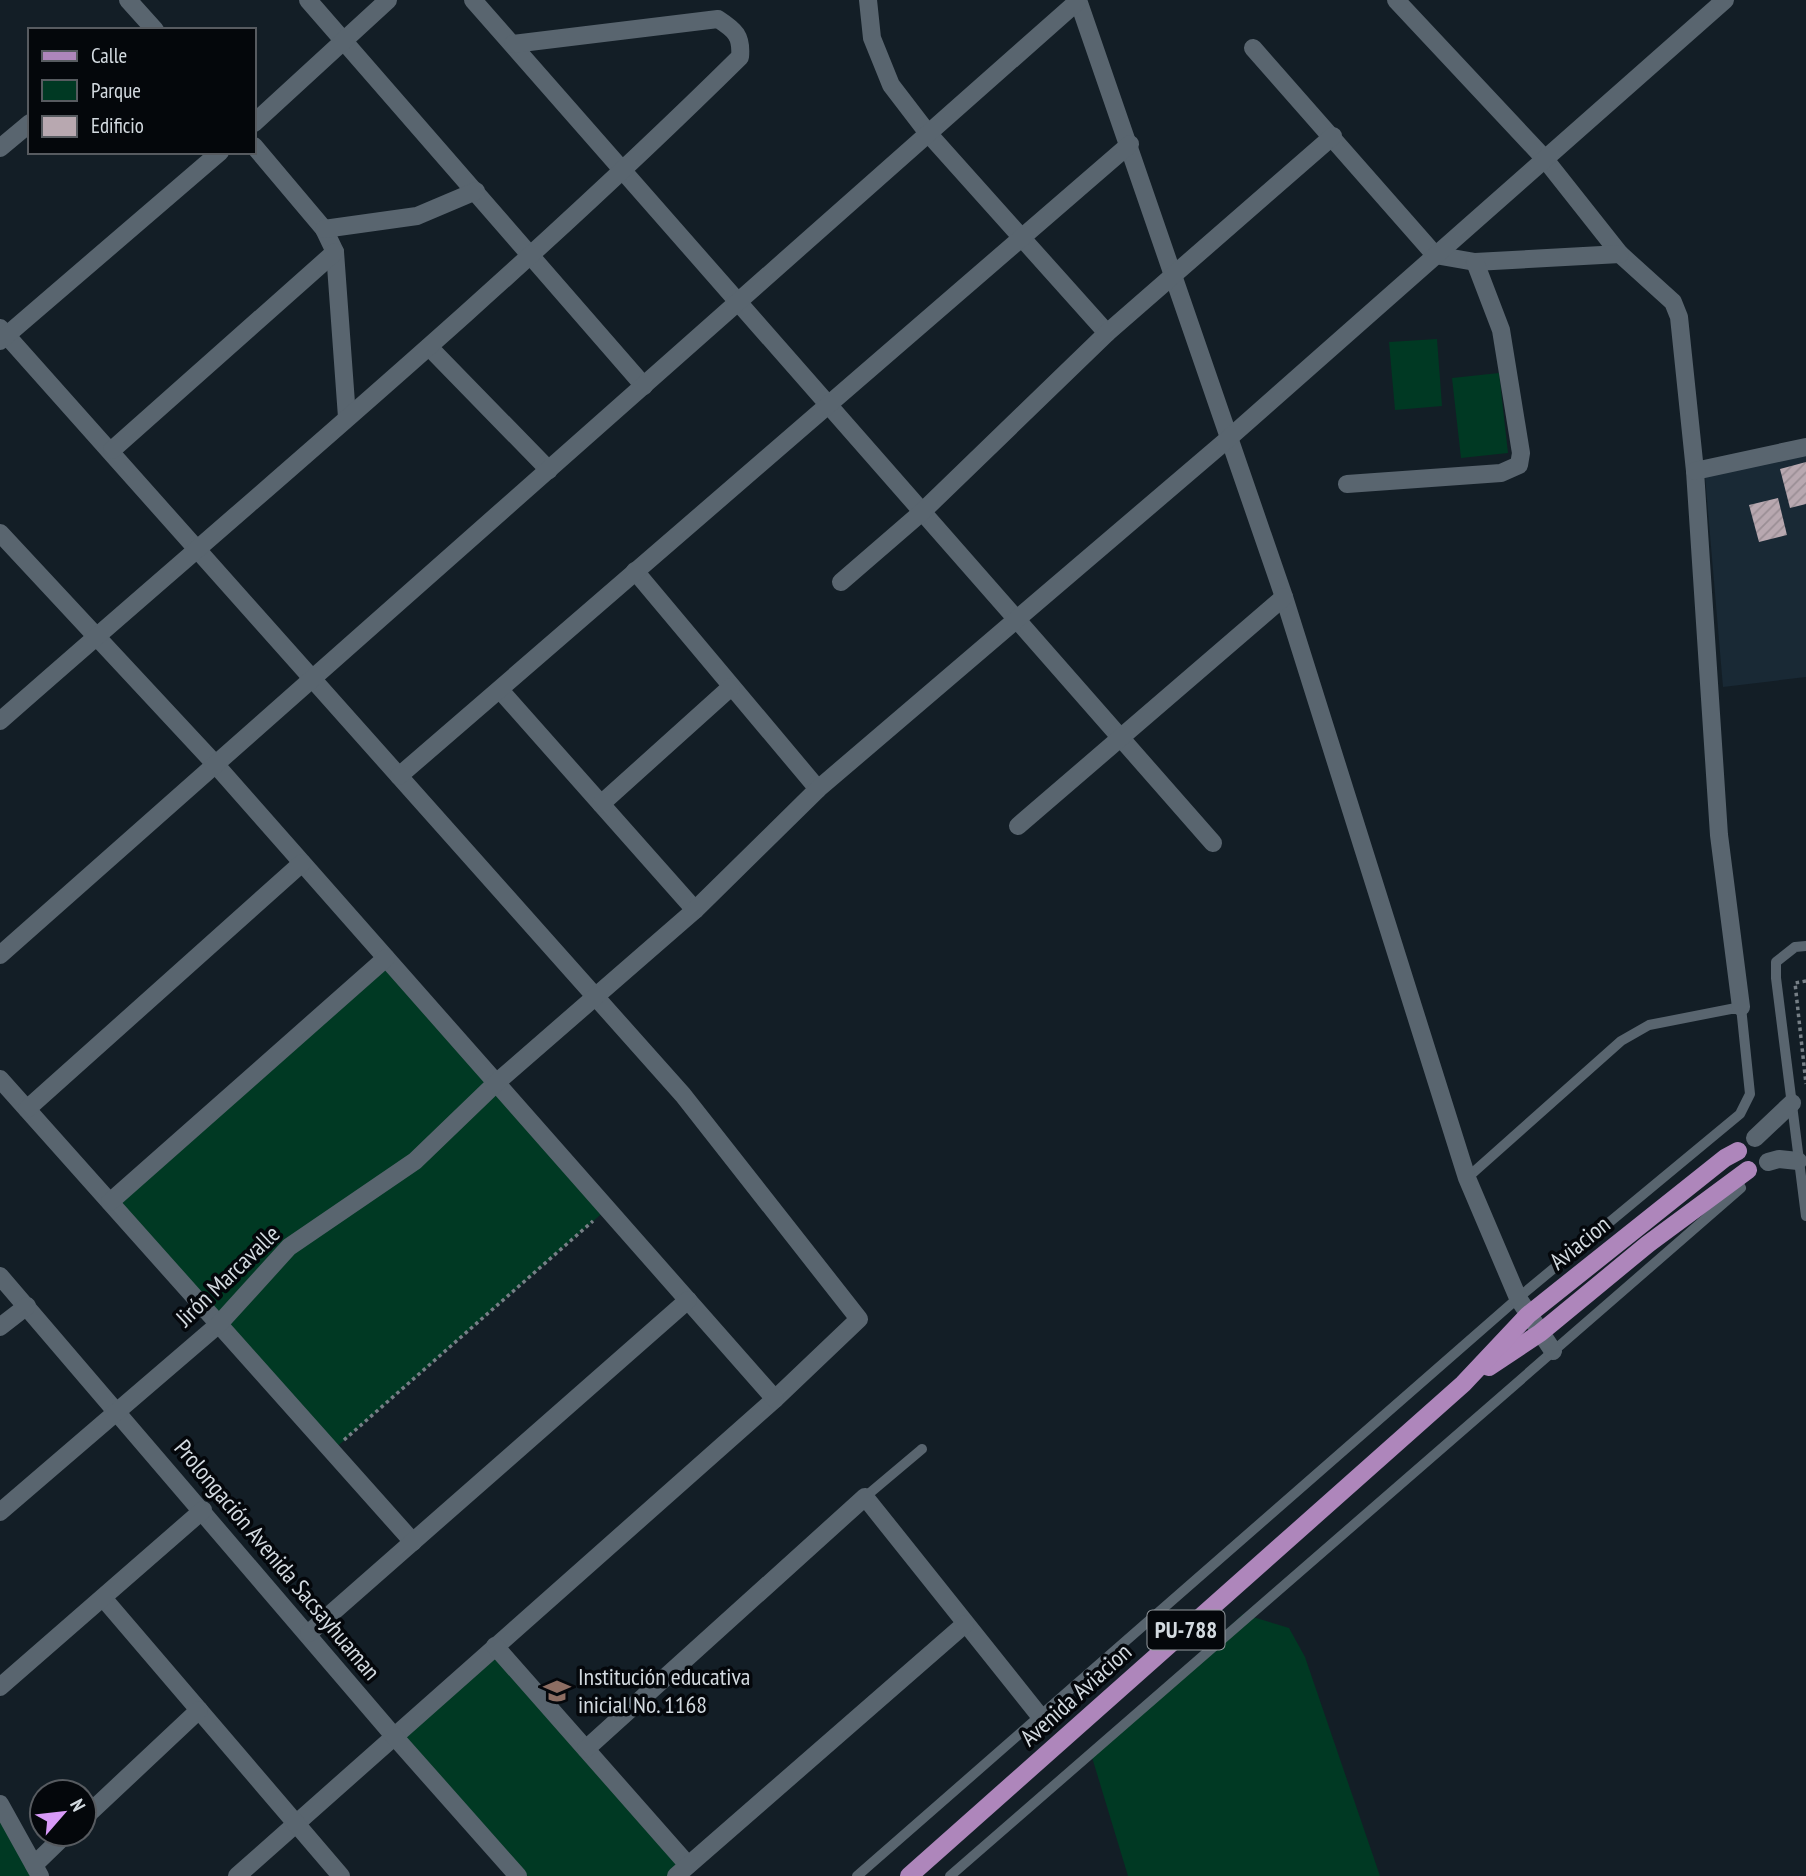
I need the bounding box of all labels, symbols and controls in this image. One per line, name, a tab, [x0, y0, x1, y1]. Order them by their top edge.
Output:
legend	[28, 28, 256, 154]
text: Calle	[91, 42, 127, 69]
text: Parque	[91, 77, 141, 104]
text: Edificio	[91, 112, 144, 139]
street label: Aviacion	[1543, 1209, 1616, 1276]
street label: Jirón Marcavalle	[168, 1218, 286, 1334]
street label: Prolongación Avenida Sacsayhuaman	[168, 1433, 387, 1686]
road number: PU-788	[1148, 1610, 1224, 1650]
street label: Avenida Aviacion	[1013, 1636, 1138, 1753]
place label: Institución educativa inicial No. 1168	[578, 1661, 750, 1720]
school or university icon: Institución educativa inicial No. 1168	[542, 1676, 572, 1706]
north arrow	[28, 1778, 98, 1848]
text: N	[65, 1795, 91, 1815]

